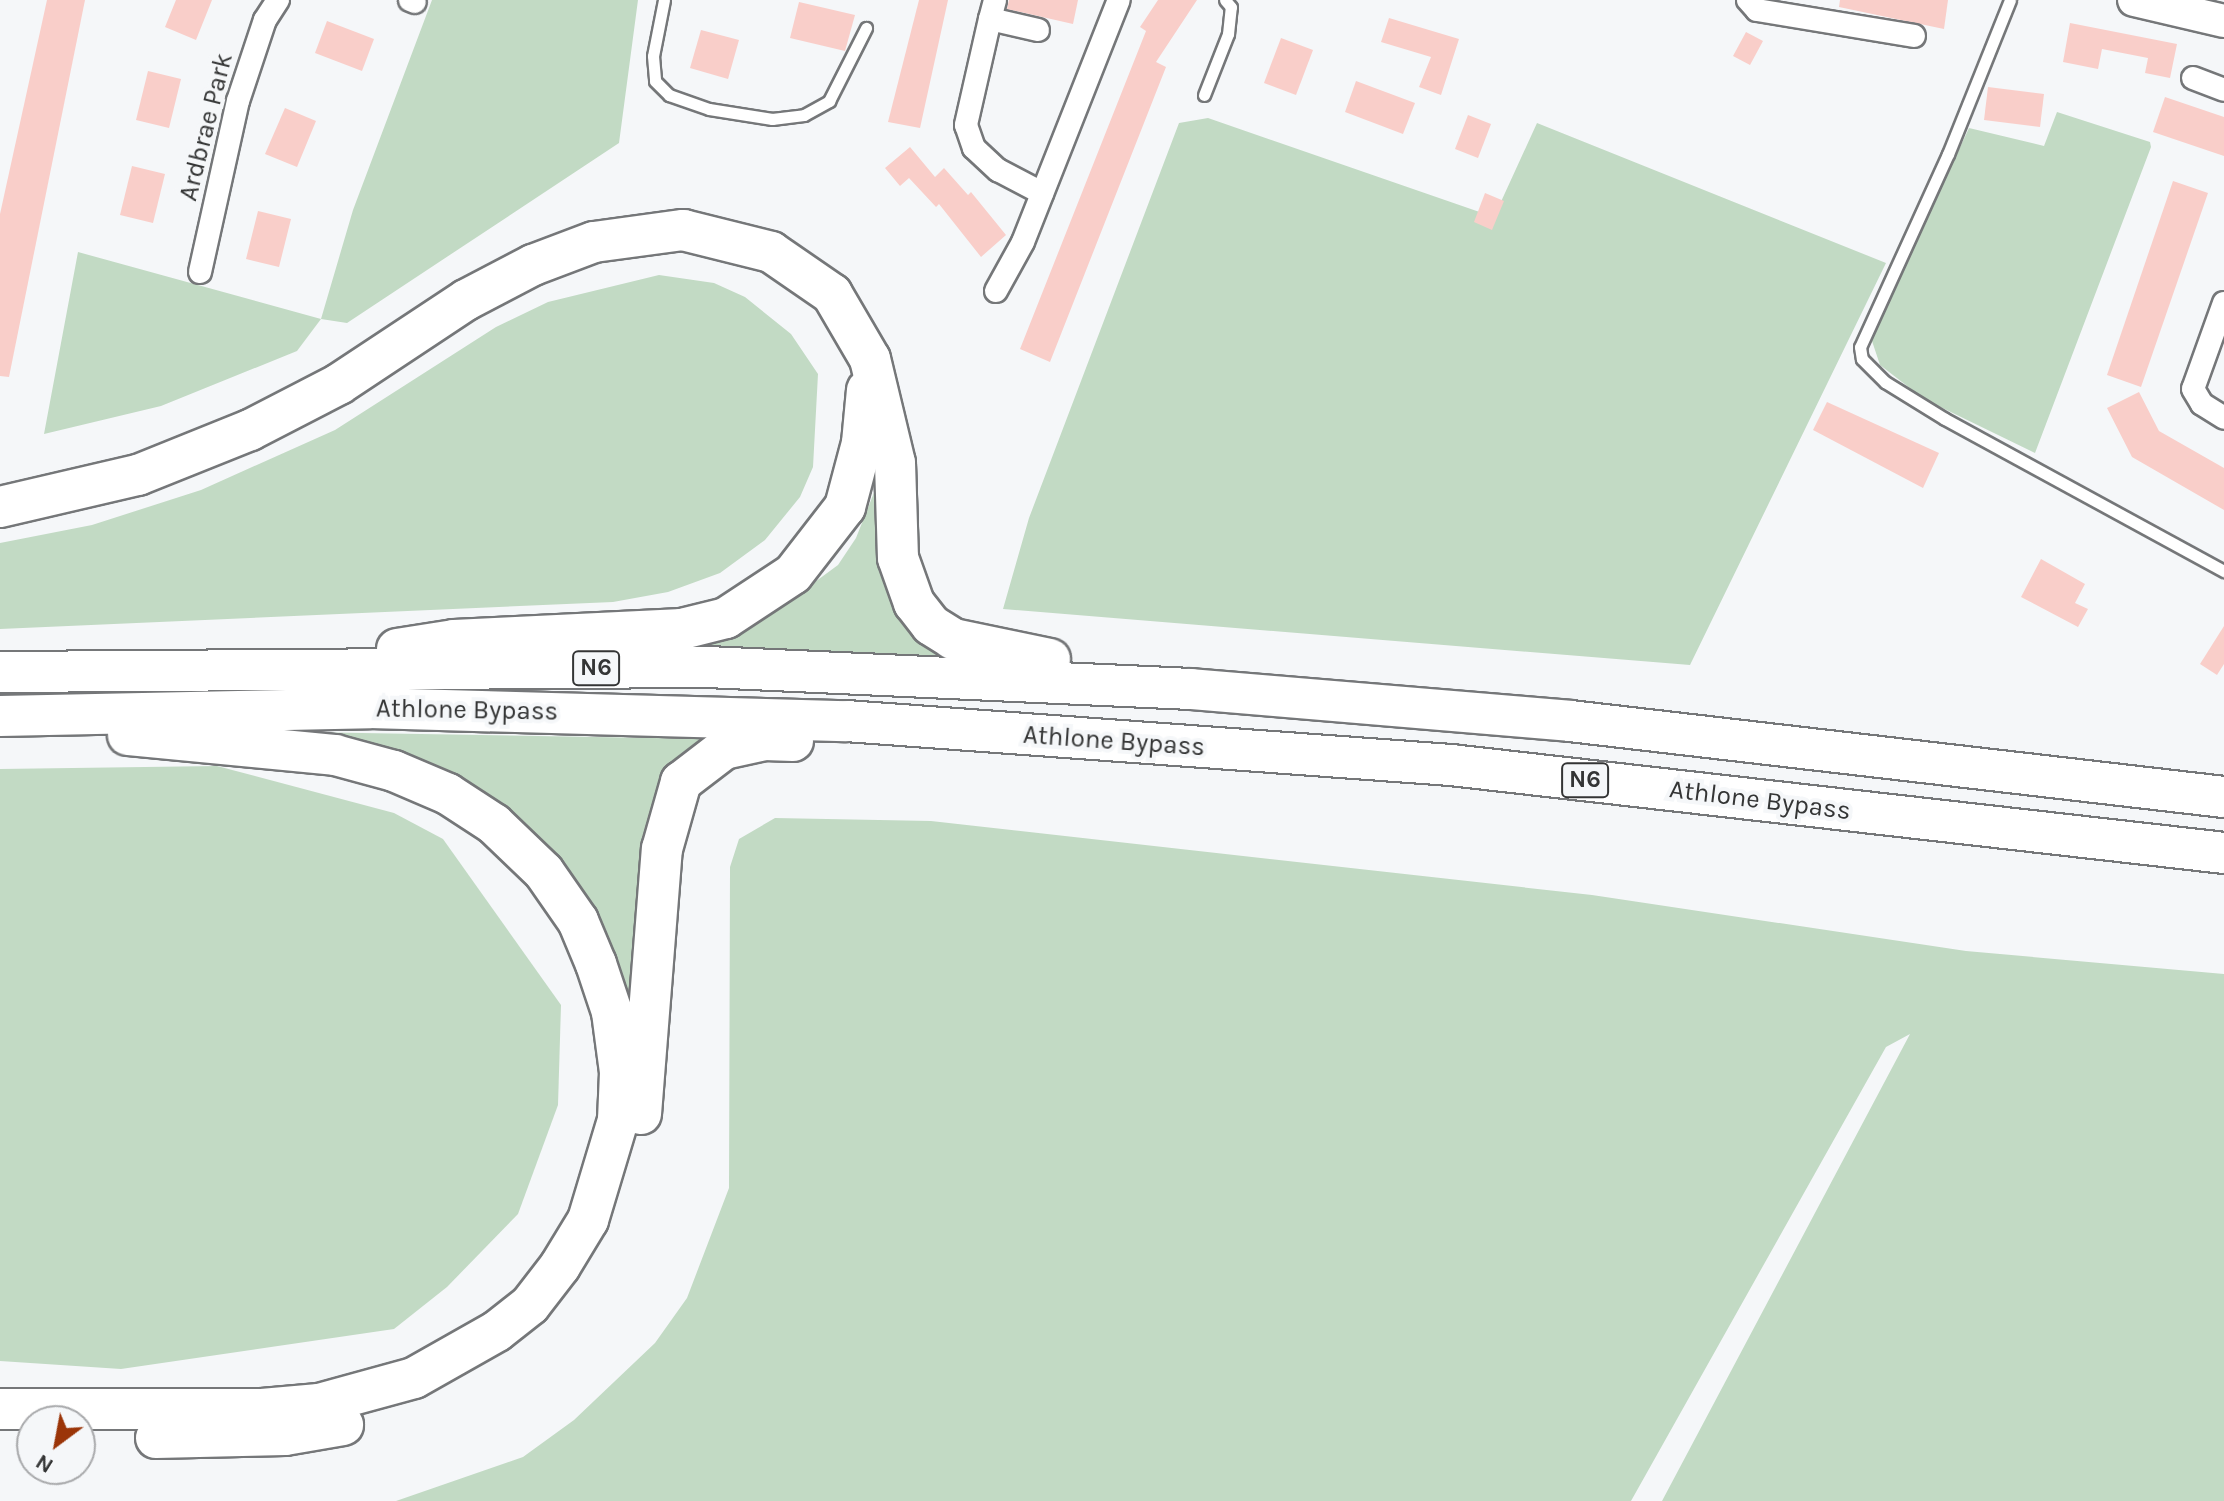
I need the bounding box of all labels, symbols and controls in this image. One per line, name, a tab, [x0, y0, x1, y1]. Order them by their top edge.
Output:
street label: Ardbrae Park	[173, 50, 239, 204]
road number: N6	[572, 648, 620, 688]
street label: Athlone Bypass	[376, 693, 558, 727]
street label: Athlone Bypass	[1022, 719, 1206, 763]
road number: N6	[1561, 760, 1609, 800]
street label: Athlone Bypass	[1668, 773, 1852, 827]
north arrow	[16, 1405, 96, 1485]
text: N	[31, 1448, 58, 1479]

